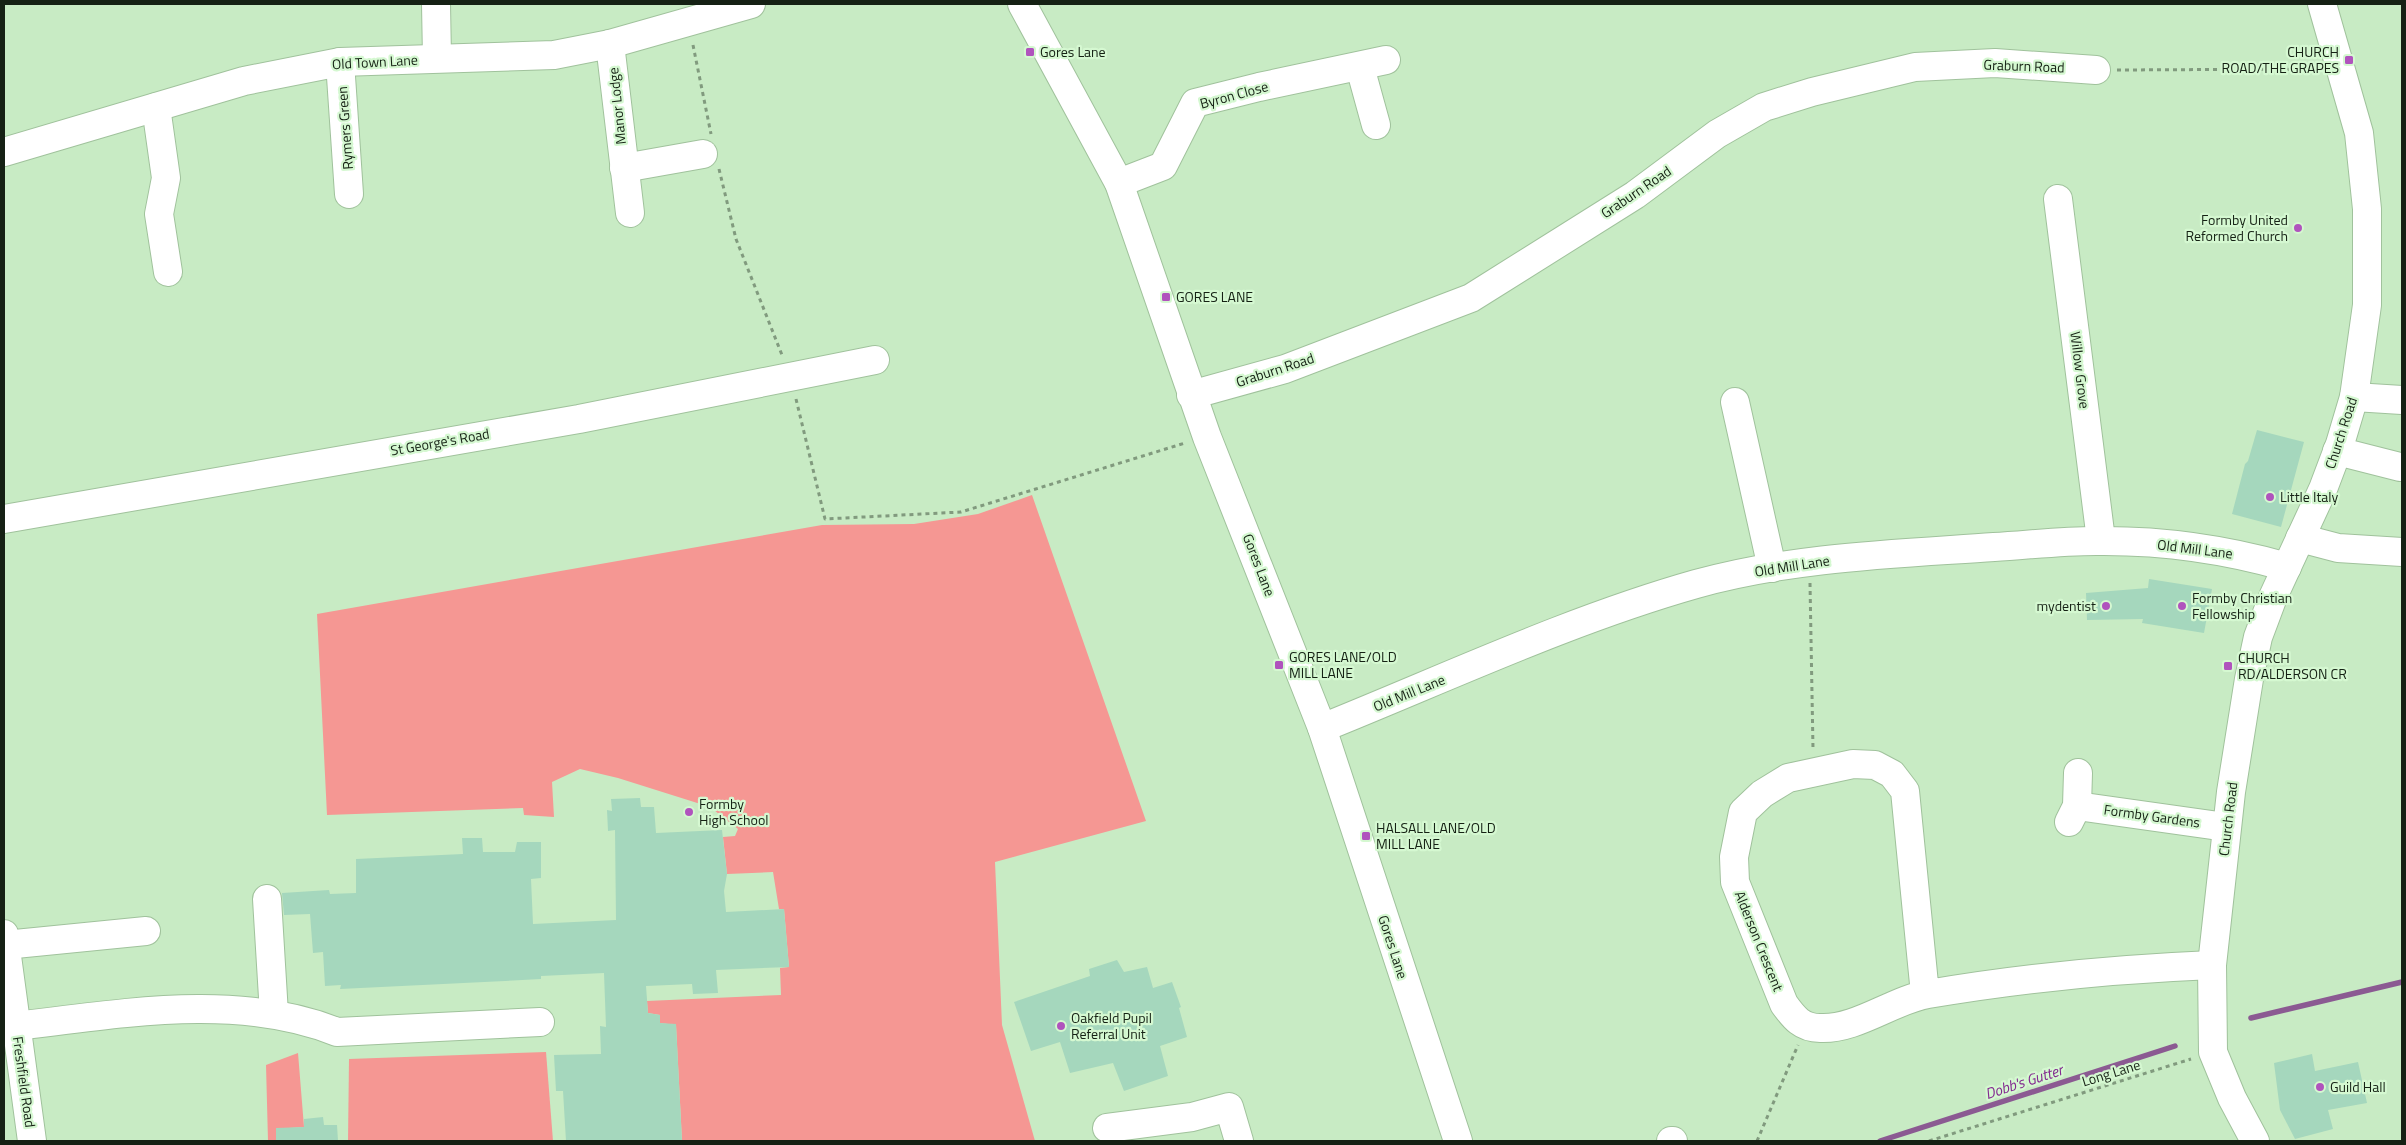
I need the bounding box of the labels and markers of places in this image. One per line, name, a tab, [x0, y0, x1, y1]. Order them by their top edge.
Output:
place label: Gores Lane	[1040, 41, 1106, 62]
place label: CHURCH ROAD/THE GRAPES	[2222, 41, 2339, 78]
marker: Gores Lane	[1024, 46, 1036, 58]
marker: CHURCH ROAD/THE GRAPES	[2343, 54, 2355, 66]
place label: Formby United Reformed Church	[2186, 209, 2288, 246]
marker: Formby United Reformed Church	[2292, 222, 2304, 234]
place label: GORES LANE	[1176, 286, 1253, 307]
marker: GORES LANE	[1160, 291, 1172, 303]
place label: Little Italy	[2280, 486, 2339, 507]
marker: Little Italy	[2264, 491, 2276, 503]
place label: Formby Christian Fellowship	[2192, 587, 2292, 624]
place label: mydentist	[2036, 595, 2096, 616]
marker: mydentist	[2100, 600, 2112, 612]
marker: Formby Christian Fellowship	[2176, 600, 2188, 612]
place label: GORES LANE/OLD MILL LANE	[1289, 646, 1397, 683]
place label: CHURCH RD/ALDERSON CR	[2238, 647, 2347, 684]
marker: GORES LANE/OLD MILL LANE	[1273, 659, 1285, 671]
marker: CHURCH RD/ALDERSON CR	[2222, 660, 2234, 672]
place label: Formby High School	[699, 793, 769, 830]
marker: Formby High School	[683, 806, 695, 818]
place label: HALSALL LANE/OLD MILL LANE	[1376, 817, 1496, 854]
marker: HALSALL LANE/OLD MILL LANE	[1360, 830, 1372, 842]
place label: Oakfield Pupil Referral Unit	[1071, 1007, 1152, 1044]
marker: Oakfield Pupil Referral Unit	[1055, 1020, 1067, 1032]
place label: Guild Hall	[2330, 1076, 2386, 1097]
marker: Guild Hall	[2314, 1081, 2326, 1093]

